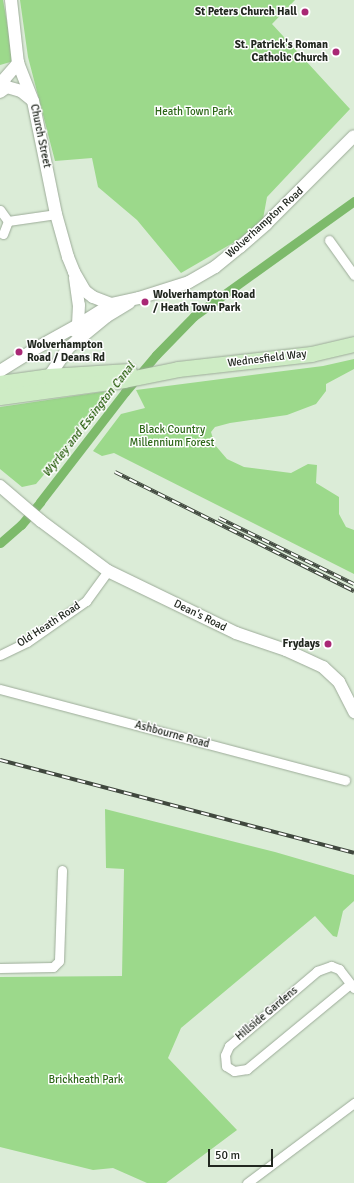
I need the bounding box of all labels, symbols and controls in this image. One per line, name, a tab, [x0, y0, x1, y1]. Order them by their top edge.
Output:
place label: St Peters Church Hall	[195, 5, 297, 19]
marker: St Peters Church Hall	[300, 7, 310, 17]
place label: St. Patrick's Roman Catholic Church	[235, 39, 328, 65]
marker: St. Patrick's Roman Catholic Church	[331, 47, 341, 57]
street label: Church Street	[27, 103, 53, 169]
park label: Heath Town Park	[155, 105, 233, 119]
street label: Wolverhampton Road	[224, 185, 306, 261]
place label: Wolverhampton Road / Heath Town Park	[153, 289, 255, 315]
marker: Wolverhampton Road / Heath Town Park	[140, 297, 150, 307]
place label: Wolverhampton Road / Deans Rd	[27, 339, 105, 365]
marker: Wolverhampton Road / Deans Rd	[14, 347, 24, 357]
street label: Wednesfield Way	[227, 348, 307, 370]
water label: Wyrley and Essington Canal	[40, 360, 138, 480]
park label: Black Country Millennium Forest	[130, 424, 214, 450]
street label: Dean's Road	[171, 598, 229, 634]
street label: Old Heath Road	[15, 600, 83, 650]
place label: Frydays	[283, 637, 320, 651]
marker: Frydays	[323, 639, 333, 649]
street label: Ashbourne Road	[133, 719, 211, 751]
street label: Hillside Gardens	[233, 984, 301, 1044]
park label: Brickheath Park	[49, 1073, 123, 1087]
scale bar	[210, 1141, 275, 1167]
text: 50 m	[215, 1148, 240, 1163]

